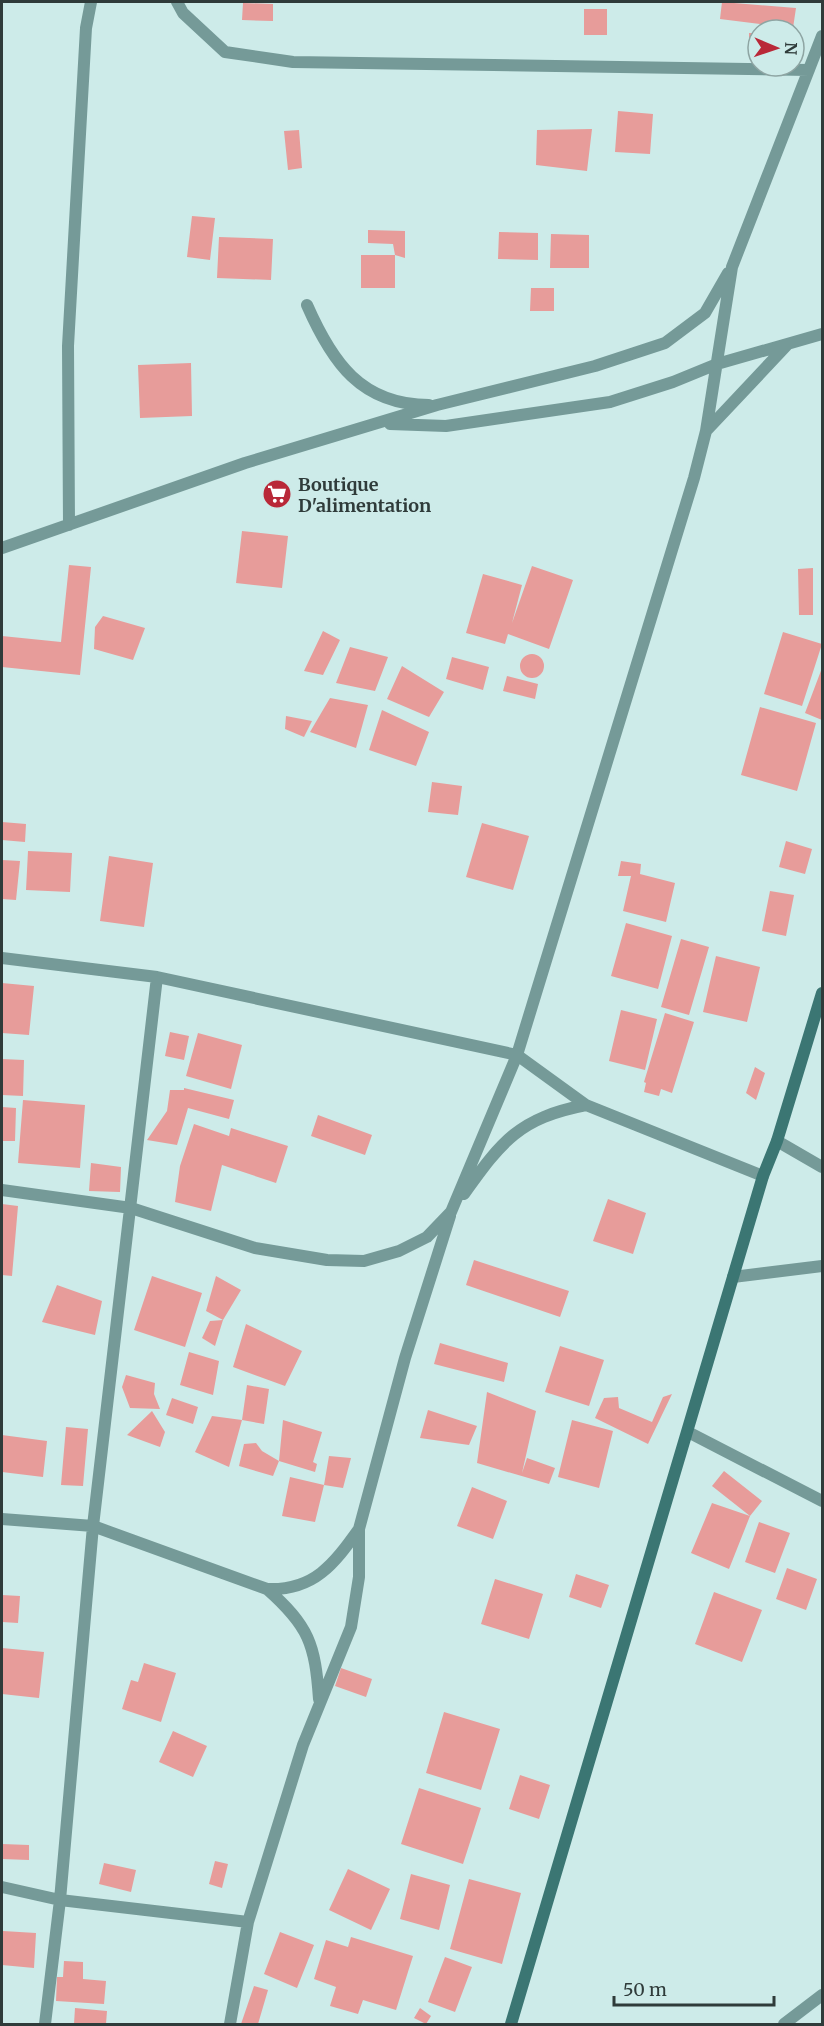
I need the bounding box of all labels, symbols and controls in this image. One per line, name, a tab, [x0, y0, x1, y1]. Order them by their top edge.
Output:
north arrow	[746, 18, 806, 78]
text: N	[781, 42, 801, 56]
place label: Boutique D'alimentation	[298, 473, 431, 517]
supermarket icon: Boutique D'alimentation	[261, 478, 293, 510]
scale bar	[614, 1969, 774, 2007]
text: 50 m	[623, 1978, 667, 2001]

